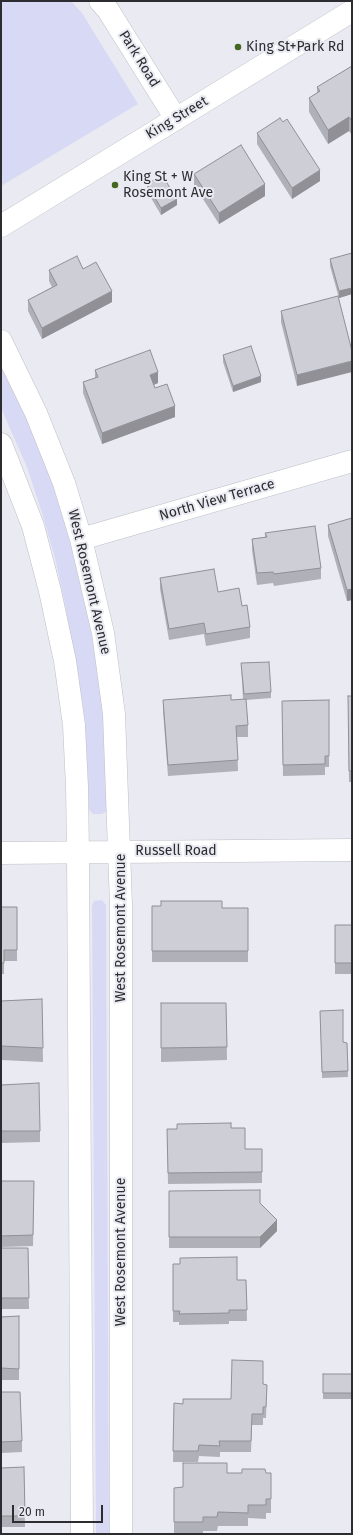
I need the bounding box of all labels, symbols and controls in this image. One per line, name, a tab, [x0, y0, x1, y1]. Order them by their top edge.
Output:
street label: Park Road	[115, 28, 163, 90]
place label: King St+Park Rd	[246, 39, 344, 55]
marker: King St+Park Rd	[233, 42, 243, 52]
street label: King Street	[143, 93, 211, 143]
place label: King St + W Rosemont Ave	[123, 169, 213, 202]
marker: King St + W Rosemont Ave	[110, 180, 120, 190]
street label: North View Terrace	[157, 475, 277, 525]
street label: West Rosemont Avenue	[64, 508, 114, 656]
street label: Russell Road	[135, 843, 217, 859]
street label: West Rosemont Avenue	[113, 854, 129, 1002]
street label: West Rosemont Avenue	[113, 1178, 129, 1326]
scale bar	[14, 1497, 105, 1523]
text: 20 m	[19, 1505, 45, 1519]

